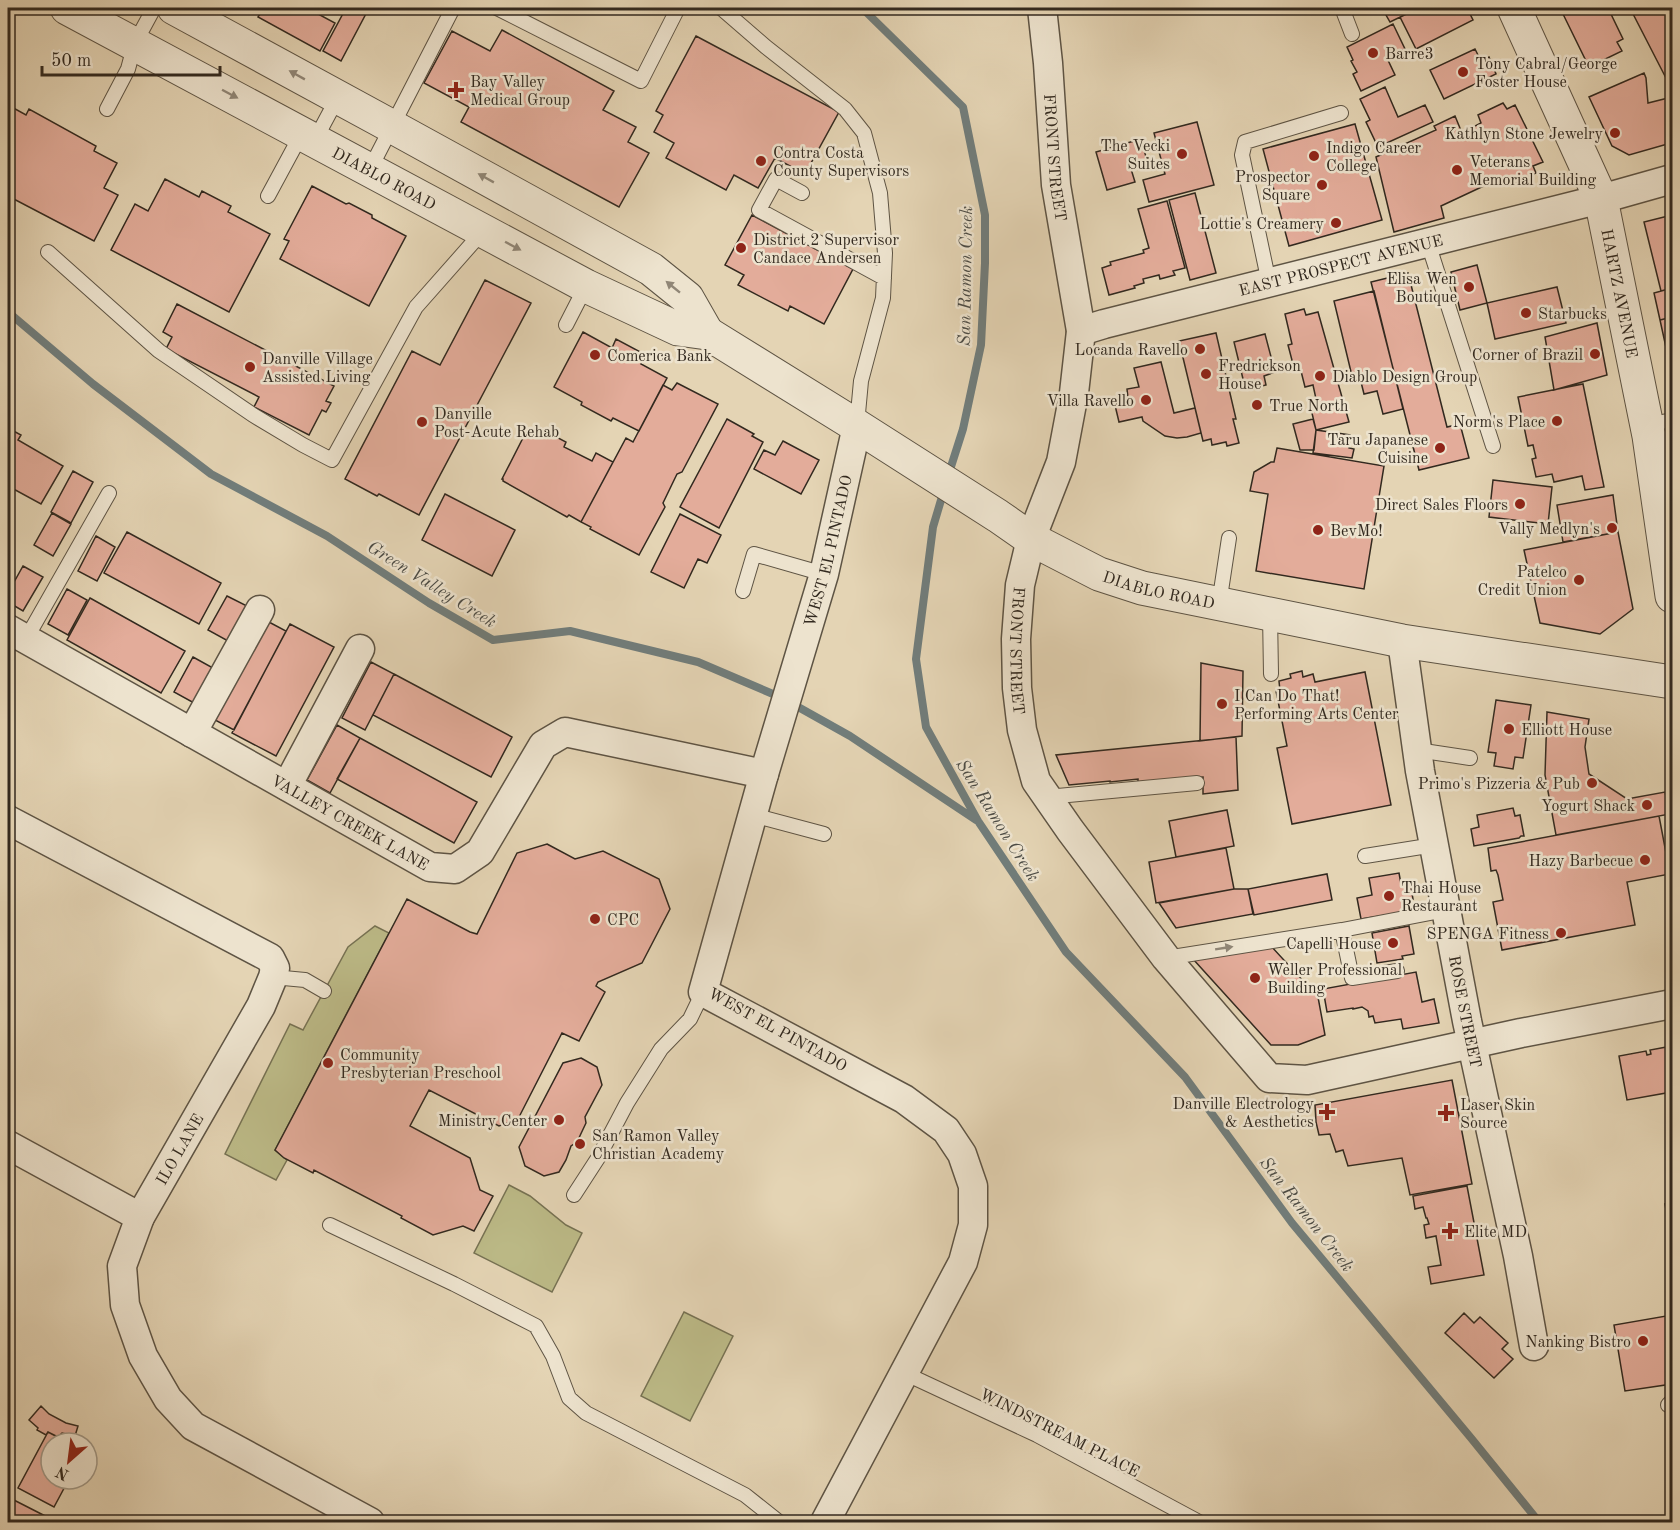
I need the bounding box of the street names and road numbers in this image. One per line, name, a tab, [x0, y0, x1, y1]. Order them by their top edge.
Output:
street label: FRONT STREET	[1040, 93, 1068, 223]
street label: DIABLO ROAD	[329, 146, 438, 214]
street label: HARTZ AVENUE	[1597, 228, 1639, 360]
street label: EAST PROSPECT AVENUE	[1237, 233, 1445, 300]
street label: WEST EL PINTADO	[803, 474, 856, 629]
street label: DIABLO ROAD	[1100, 570, 1216, 613]
street label: FRONT STREET	[1006, 586, 1026, 716]
street label: VALLEY CREEK LANE	[268, 773, 431, 875]
street label: ROSE STREET	[1445, 954, 1483, 1070]
street label: WEST EL PINTADO	[705, 986, 849, 1076]
street label: ILO LANE	[154, 1112, 207, 1188]
street label: WINDSTREAM PLACE	[977, 1386, 1142, 1481]

